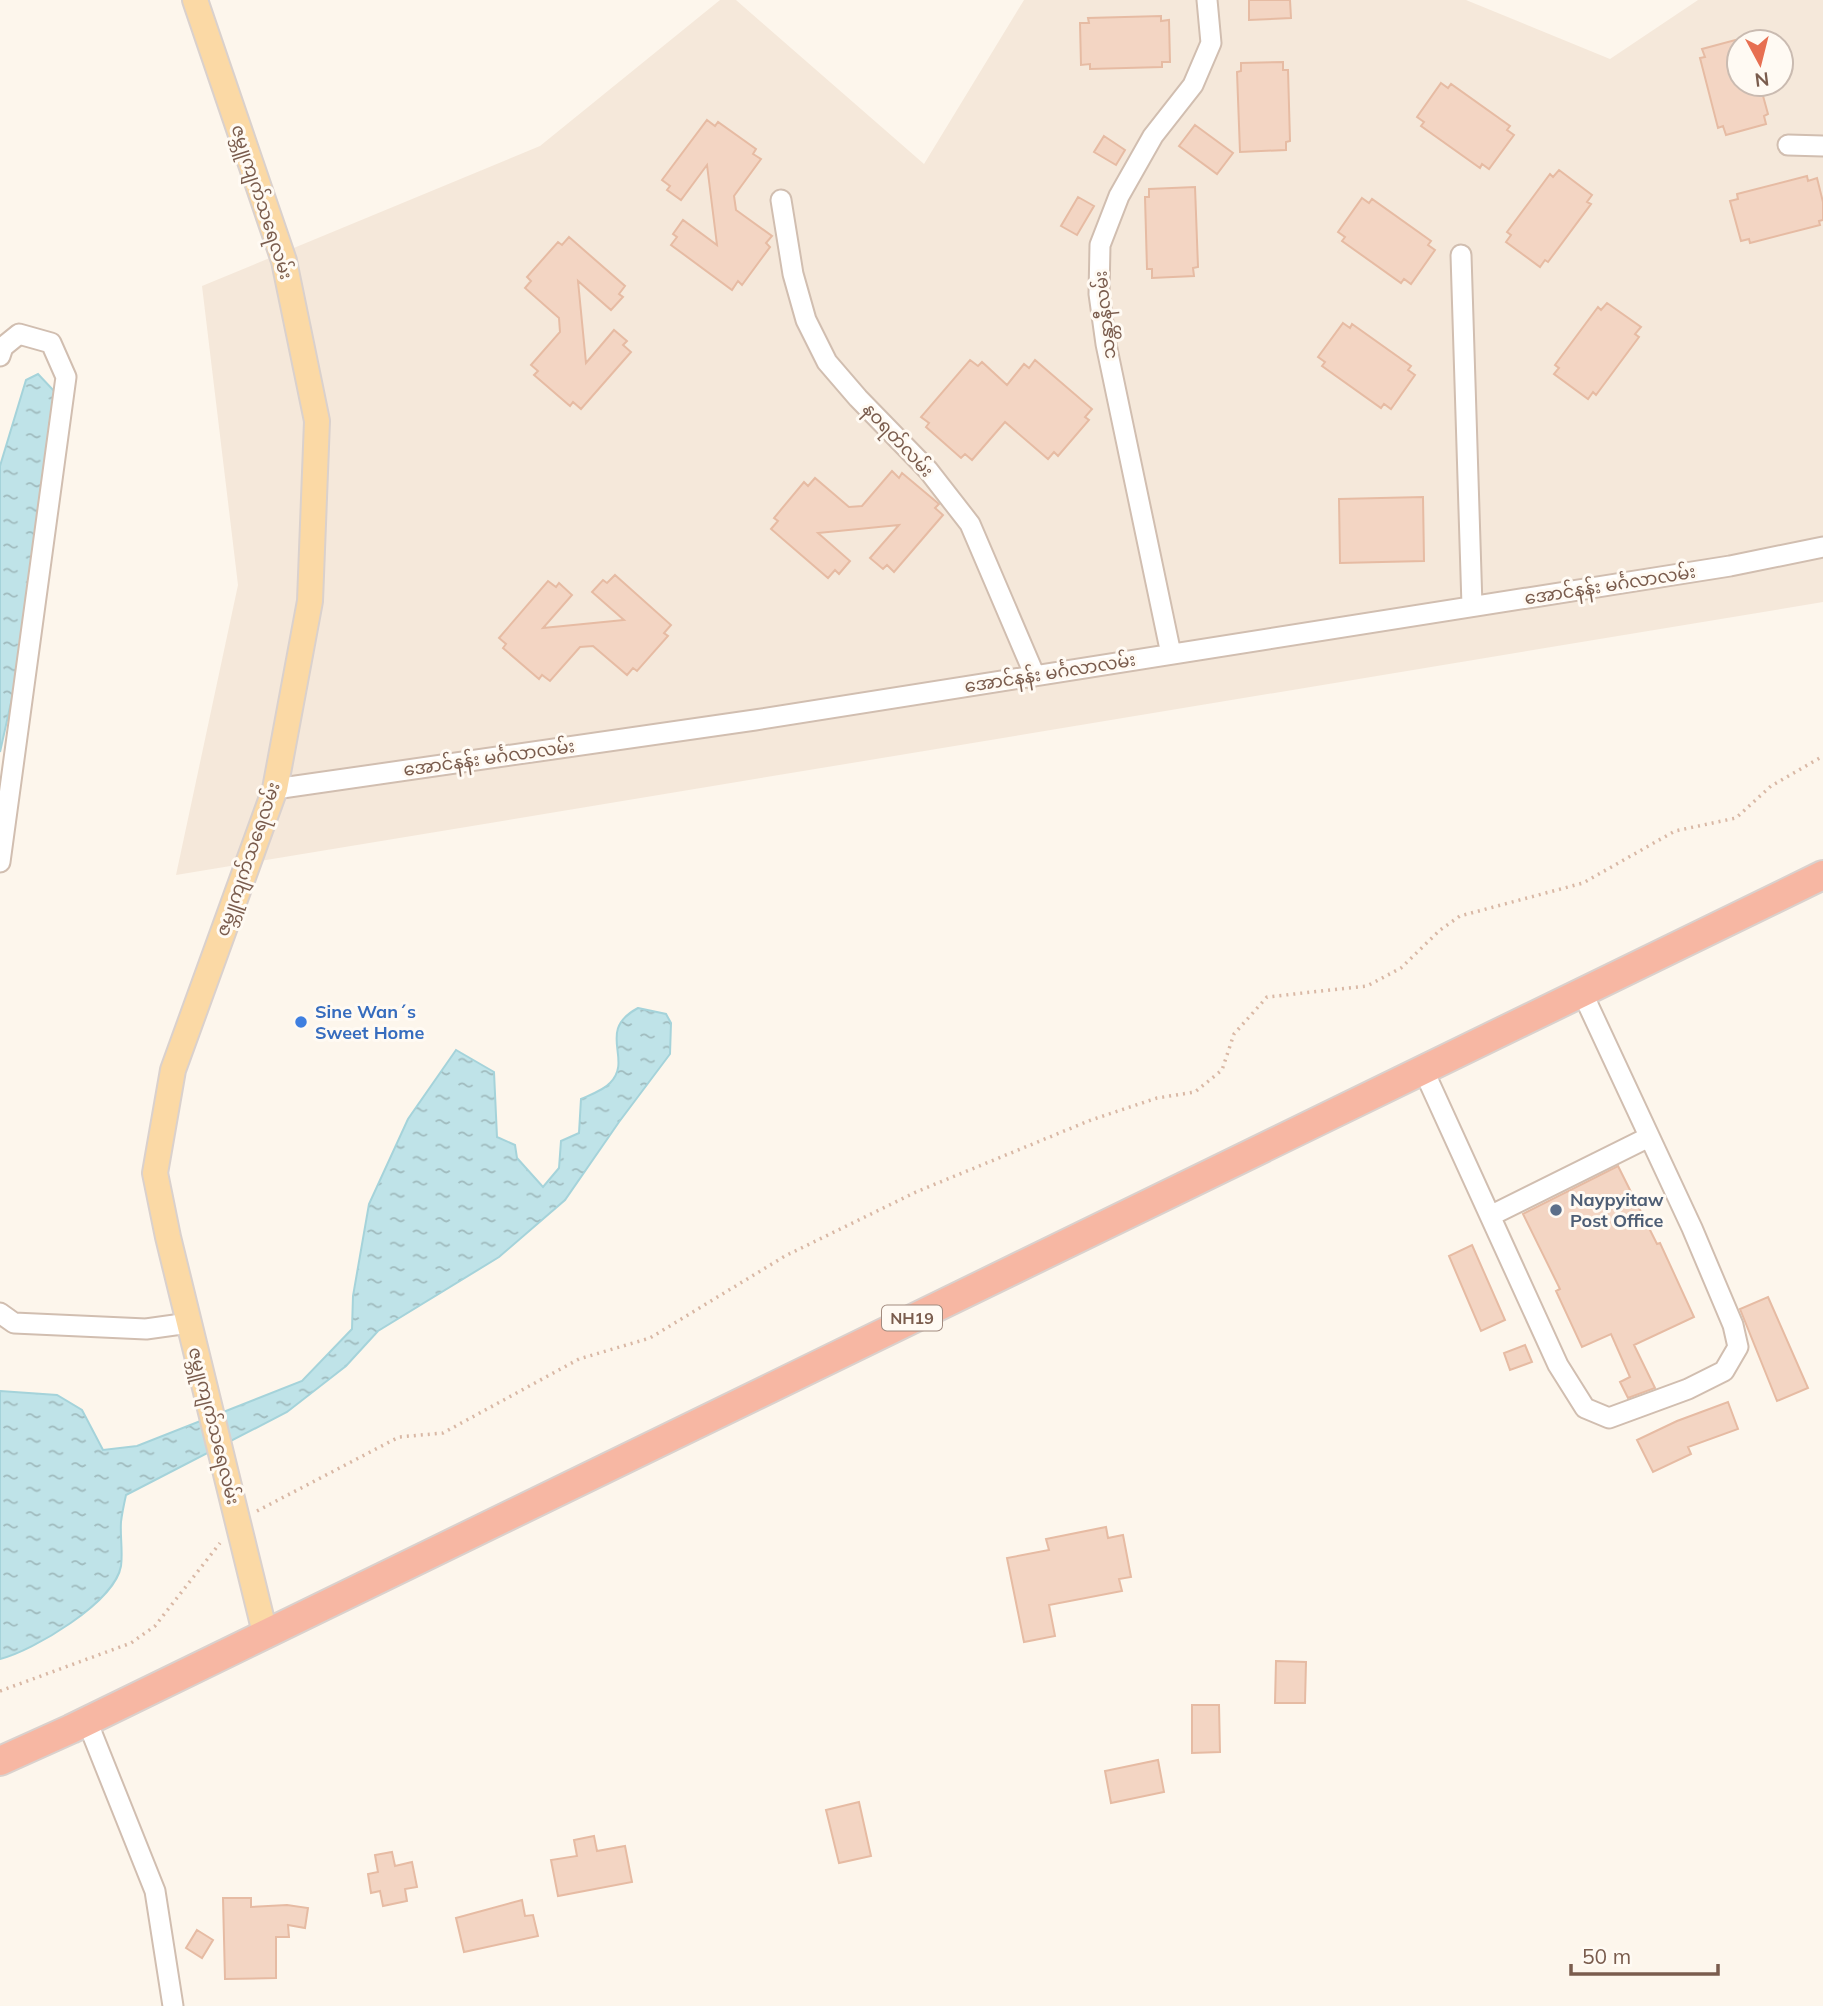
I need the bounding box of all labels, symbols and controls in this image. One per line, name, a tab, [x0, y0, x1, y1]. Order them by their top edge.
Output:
north arrow	[1725, 28, 1795, 98]
text: N	[1753, 67, 1771, 93]
street label: ဇမ္ဘူကျက်သရေလမ်း	[223, 121, 299, 284]
street label: သန္တာနီလမ်း	[1086, 269, 1125, 361]
street label: နဝရတ်လမ်း	[855, 397, 939, 484]
street label: အောင်နန်း မင်္ဂလာလမ်း	[1523, 559, 1698, 613]
street label: အောင်နန်း မင်္ဂလာလမ်း	[963, 647, 1138, 701]
street label: အောင်နန်း မင်္ဂလာလမ်း	[402, 733, 577, 785]
street label: ဇမ္ဘူကျက်သရေလမ်း	[209, 778, 289, 940]
place label: Sine Wan´s Sweet Home	[315, 1000, 424, 1044]
marker: Sine Wan´s Sweet Home	[293, 1014, 309, 1030]
place label: Naypyitaw Post Office	[1570, 1188, 1664, 1232]
marker: Naypyitaw Post Office	[1548, 1202, 1564, 1218]
road number: NH19	[882, 1306, 942, 1330]
street label: ဇမ္ဘူကျက်သရေလမ်း	[180, 1344, 246, 1508]
scale bar	[1571, 1932, 1718, 1976]
text: 50 m	[1582, 1943, 1631, 1969]

